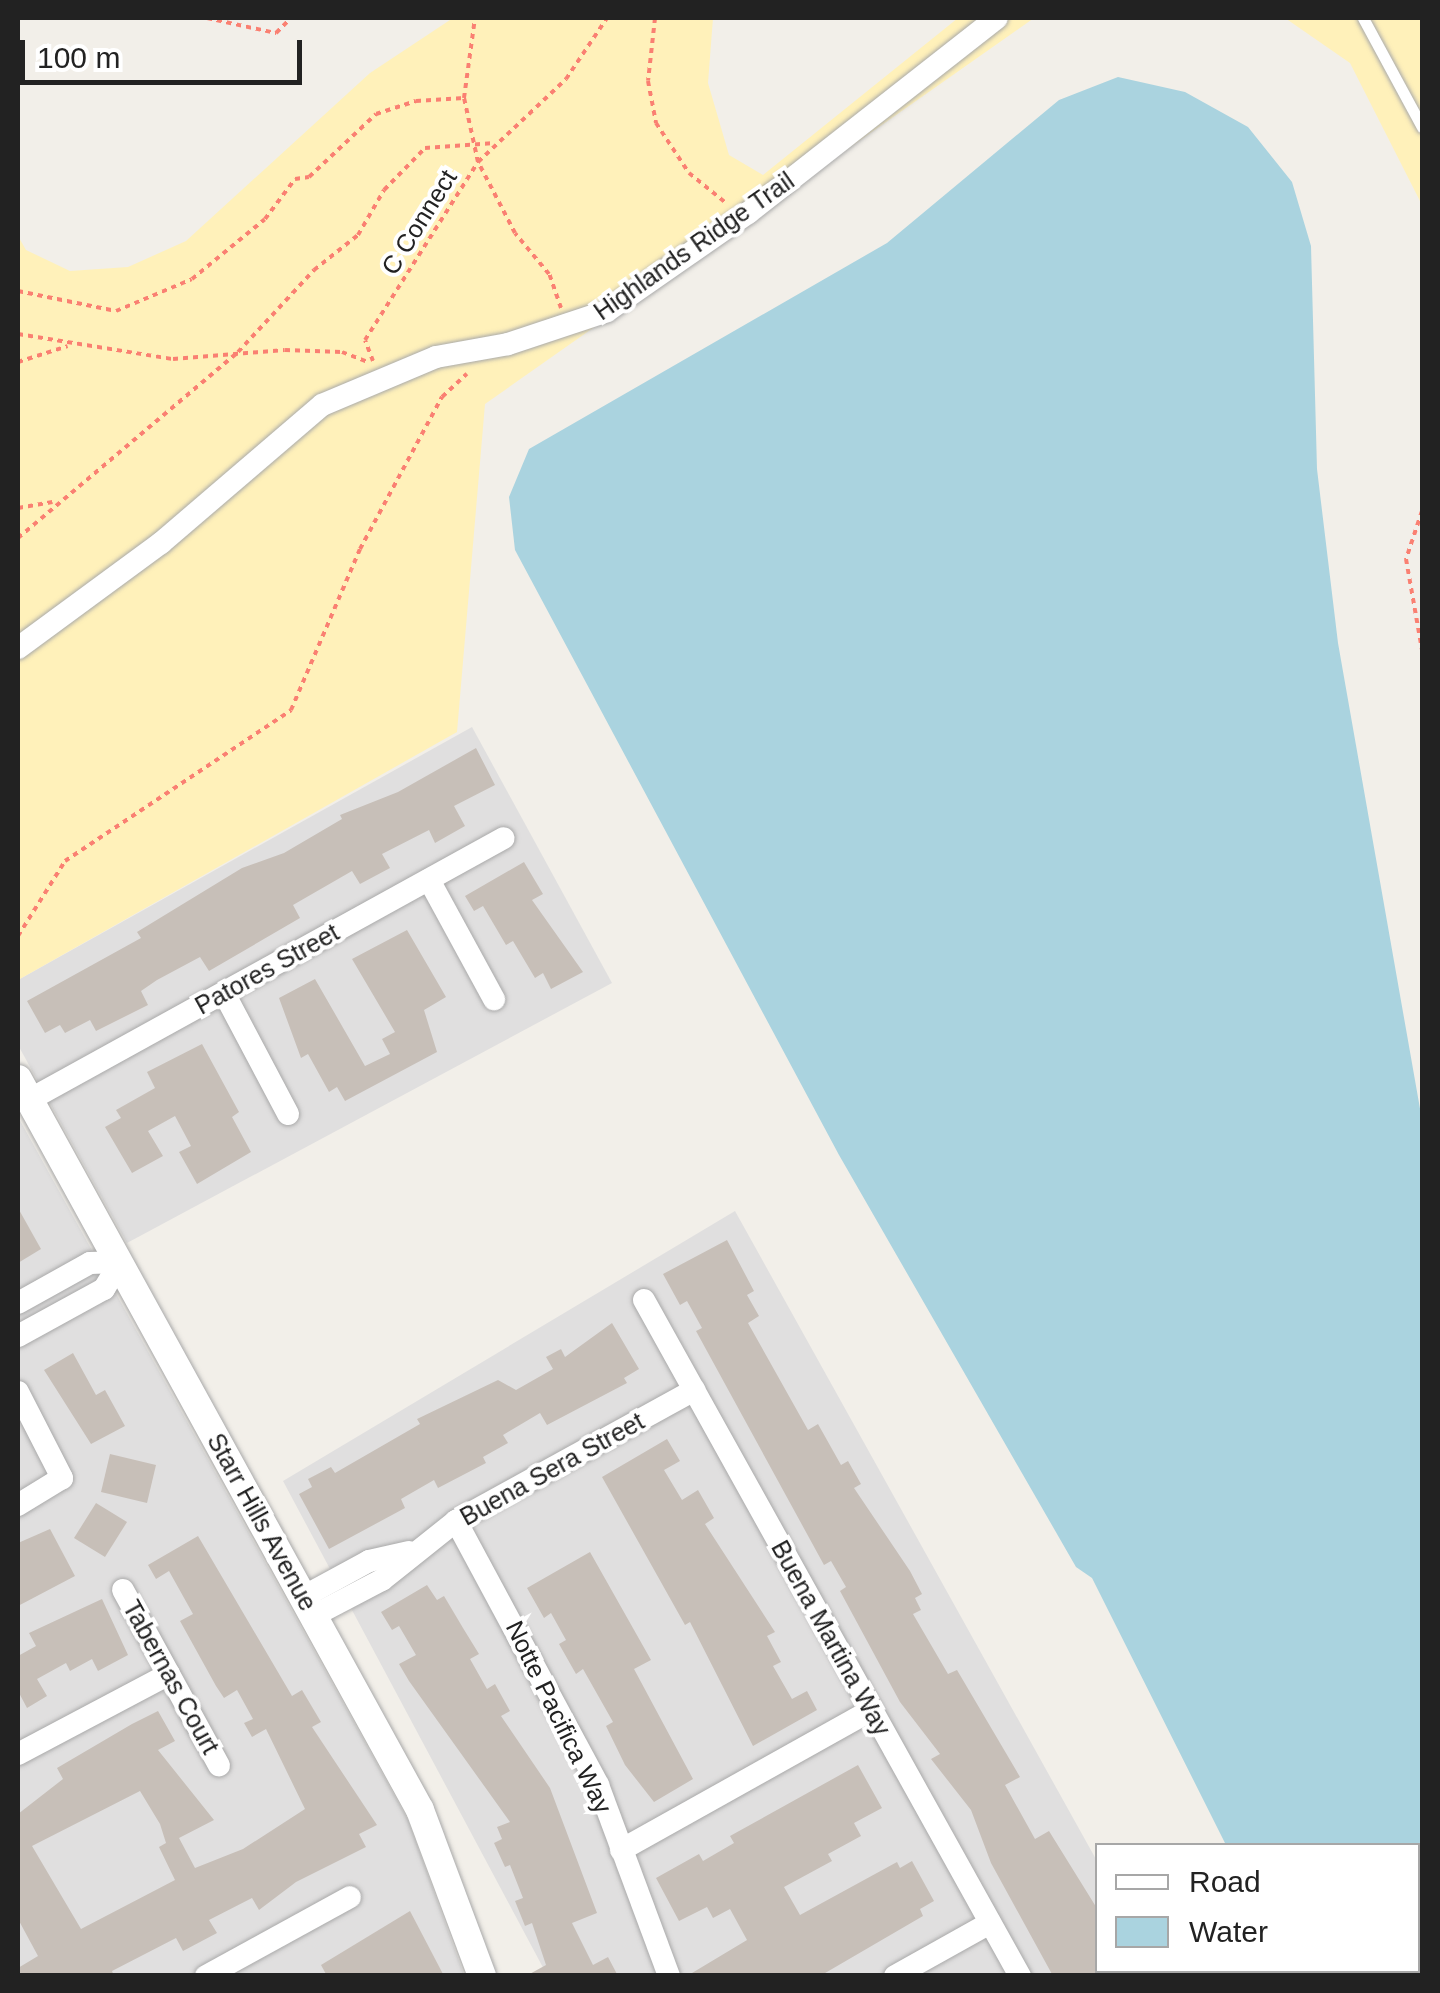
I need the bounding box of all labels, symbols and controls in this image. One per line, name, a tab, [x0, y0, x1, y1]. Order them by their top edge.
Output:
scale bar	[25, 20, 308, 82]
text: 100 m	[37, 41, 120, 74]
street label: C Connect	[375, 164, 463, 280]
street label: Highlands Ridge Trail	[588, 165, 800, 327]
street label: Patores Street	[190, 917, 344, 1021]
street label: Buena Sera Street	[455, 1406, 649, 1532]
street label: Starr Hills Avenue	[200, 1427, 324, 1617]
street label: Buena Martina Way	[765, 1535, 897, 1741]
street label: Tabernas Court	[116, 1595, 226, 1759]
street label: Notte Pacifica Way	[499, 1616, 619, 1818]
legend	[1095, 1843, 1420, 1973]
text: Road	[1189, 1865, 1261, 1898]
text: Water	[1189, 1915, 1268, 1948]

